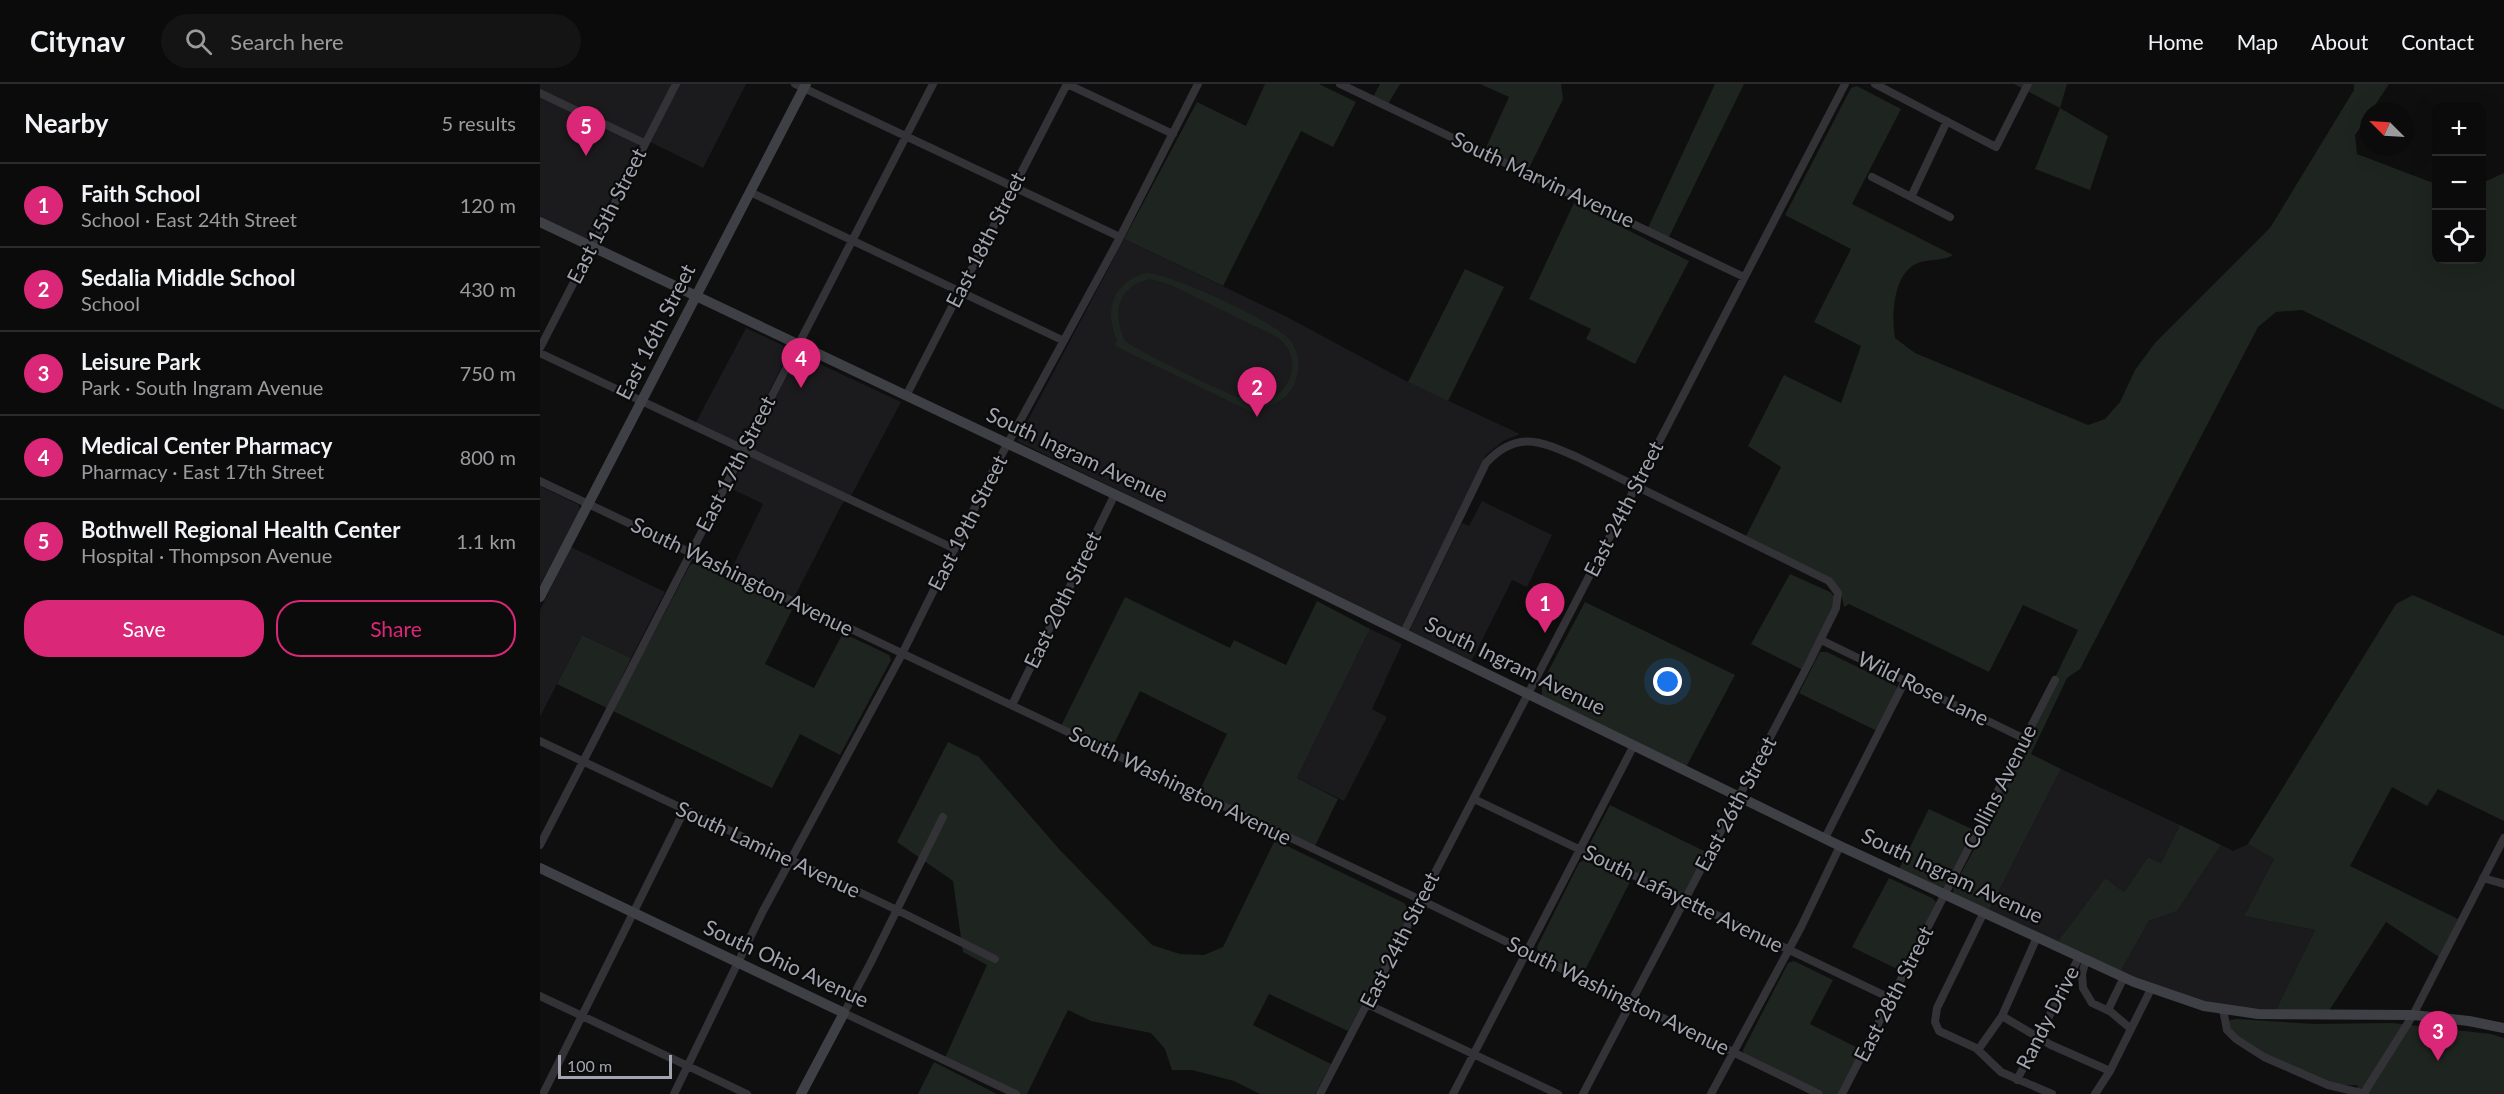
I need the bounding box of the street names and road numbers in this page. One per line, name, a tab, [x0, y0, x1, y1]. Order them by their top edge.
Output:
street label: South Marvin Avenue	[1448, 125, 1639, 232]
street label: East 15th Street	[561, 143, 651, 287]
street label: East 18th Street	[940, 167, 1030, 311]
street label: East 16th Street	[610, 259, 700, 403]
street label: East 17th Street	[690, 391, 780, 535]
street label: South Ingram Avenue	[983, 401, 1172, 507]
street label: East 24th Street	[1578, 436, 1668, 580]
street label: East 19th Street	[922, 450, 1012, 594]
street label: South Washington Avenue	[627, 511, 858, 640]
street label: East 20th Street	[1018, 527, 1106, 672]
street label: South Ingram Avenue	[1422, 610, 1610, 719]
street label: Wild Rose Lane	[1854, 645, 1993, 730]
street label: South Washington Avenue	[1065, 720, 1296, 849]
street label: Collins Avenue	[1957, 720, 2041, 852]
street label: East 26th Street	[1689, 731, 1781, 875]
street label: South Lamine Avenue	[673, 795, 865, 902]
street label: South Ingram Avenue	[1858, 822, 2047, 928]
street label: South Lafayette Avenue	[1580, 838, 1788, 957]
street label: East 24th Street	[1354, 867, 1444, 1011]
street label: South Ohio Avenue	[700, 913, 873, 1012]
street label: East 28th Street	[1848, 921, 1938, 1065]
street label: South Washington Avenue	[1503, 930, 1734, 1059]
street label: Randy Drive	[2010, 961, 2083, 1073]

